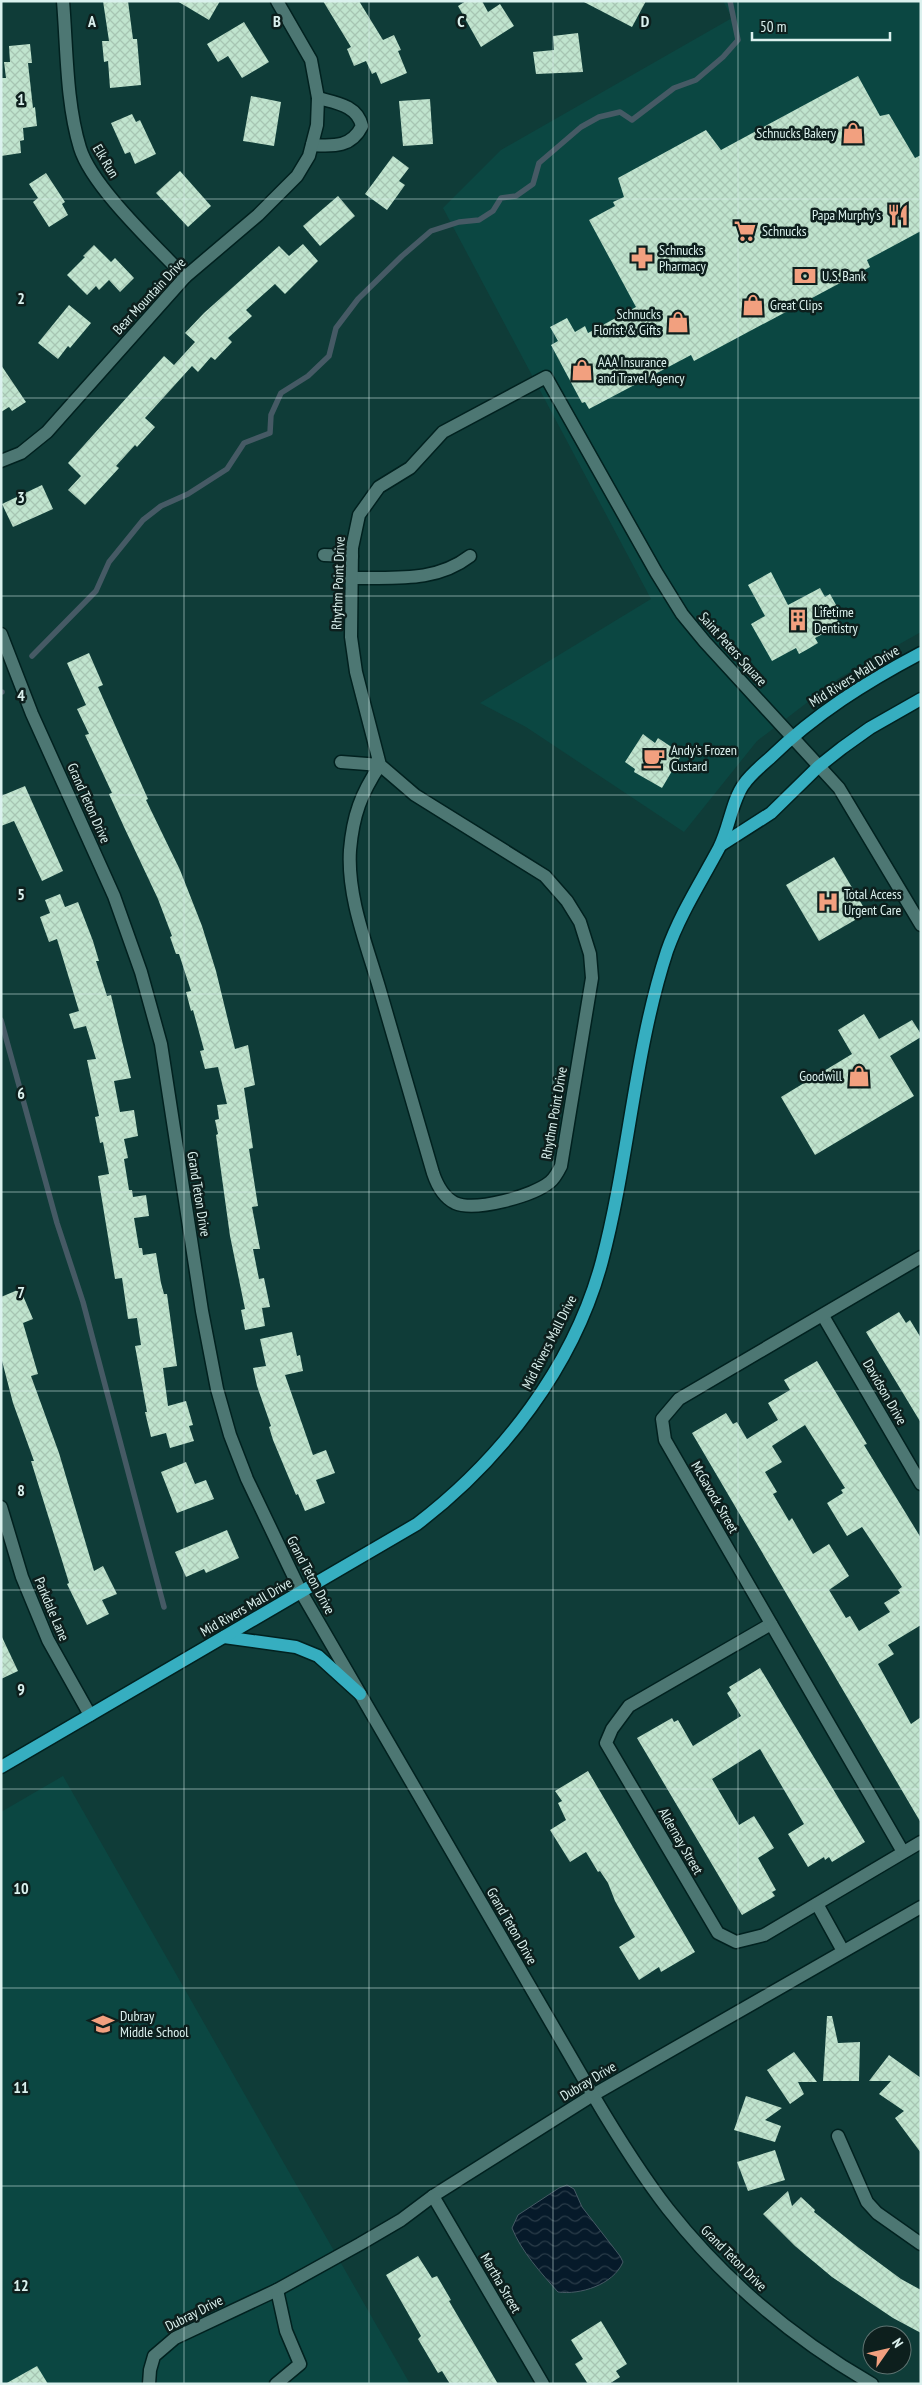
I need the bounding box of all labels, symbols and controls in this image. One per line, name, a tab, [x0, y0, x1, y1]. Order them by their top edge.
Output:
scale bar	[752, 10, 890, 42]
text: A	[87, 11, 97, 31]
text: B	[273, 11, 281, 31]
text: C	[457, 11, 465, 31]
text: D	[641, 11, 650, 31]
text: 50 m	[760, 17, 786, 36]
text: 1	[17, 89, 25, 109]
shop icon: Schnucks Bakery	[840, 120, 866, 146]
place label: Schnucks Bakery	[756, 124, 837, 142]
street label: Elk Run	[89, 141, 123, 181]
restaurant icon: Papa Murphy's	[885, 202, 911, 228]
place label: Papa Murphy's	[812, 206, 881, 224]
supermarket icon: Schnucks	[732, 218, 758, 244]
place label: Schnucks	[762, 222, 807, 240]
place label: Schnucks Pharmacy	[659, 241, 706, 275]
pharmacy icon: Schnucks Pharmacy	[629, 245, 655, 271]
street label: Bear Mountain Drive	[109, 254, 189, 338]
bank icon: U.S. Bank	[792, 263, 818, 289]
place label: U.S. Bank	[822, 267, 867, 285]
text: 2	[17, 288, 25, 308]
shop icon: Great Clips	[740, 292, 766, 318]
place label: Great Clips	[770, 296, 823, 314]
place label: Schnucks Florist & Gifts	[593, 305, 661, 339]
shop icon: Schnucks Florist & Gifts	[665, 309, 691, 335]
place label: AAA Insurance and Travel Agency	[598, 353, 685, 387]
shop icon: AAA Insurance and Travel Agency	[569, 357, 595, 383]
text: 3	[17, 487, 25, 507]
street label: Rhythm Point Drive	[327, 536, 349, 630]
place label: Lifetime Dentistry	[814, 603, 859, 637]
building icon: Lifetime Dentistry	[785, 607, 811, 633]
street label: Saint Peters Square	[695, 608, 771, 690]
street label: Mid Rivers Mall Drive	[806, 641, 903, 711]
text: 4	[17, 685, 25, 705]
place label: Andy's Frozen Custard	[671, 741, 737, 775]
cafe icon: Andy's Frozen Custard	[641, 745, 667, 771]
street label: Grand Teton Drive	[63, 760, 115, 846]
text: 5	[17, 884, 25, 904]
place label: Total Access Urgent Care	[844, 885, 902, 919]
hospital icon: Total Access Urgent Care	[815, 889, 841, 915]
shop icon: Goodwill	[846, 1063, 872, 1089]
street label: Rhythm Point Drive	[537, 1065, 571, 1161]
place label: Goodwill	[799, 1067, 843, 1085]
text: 6	[17, 1083, 25, 1103]
street label: Grand Teton Drive	[183, 1150, 215, 1238]
text: 7	[17, 1282, 25, 1302]
street label: Mid Rivers Mall Drive	[518, 1292, 580, 1392]
street label: Davidson Drive	[859, 1356, 911, 1428]
street label: McGavock Street	[687, 1458, 743, 1536]
text: 8	[17, 1480, 25, 1500]
street label: Grand Teton Drive	[283, 1533, 339, 1617]
street label: Mid Rivers Mall Drive	[197, 1573, 295, 1641]
street label: Parkdale Lane	[31, 1574, 74, 1644]
text: 9	[17, 1679, 25, 1699]
street label: Aldernay Street	[655, 1804, 707, 1878]
text: 10	[13, 1878, 29, 1898]
street label: Grand Teton Drive	[483, 1884, 541, 1968]
place label: Dubray Middle School	[120, 2007, 189, 2041]
school or university icon: Dubray Middle School	[90, 2011, 116, 2037]
street label: Dubray Drive	[557, 2057, 619, 2105]
text: 11	[13, 2077, 29, 2097]
street label: Grand Teton Drive	[697, 2221, 771, 2295]
street label: Martha Street	[477, 2250, 525, 2316]
text: 12	[13, 2275, 29, 2295]
street label: Dubray Drive	[162, 2291, 226, 2335]
north arrow	[862, 2325, 912, 2375]
text: N	[888, 2335, 907, 2351]

